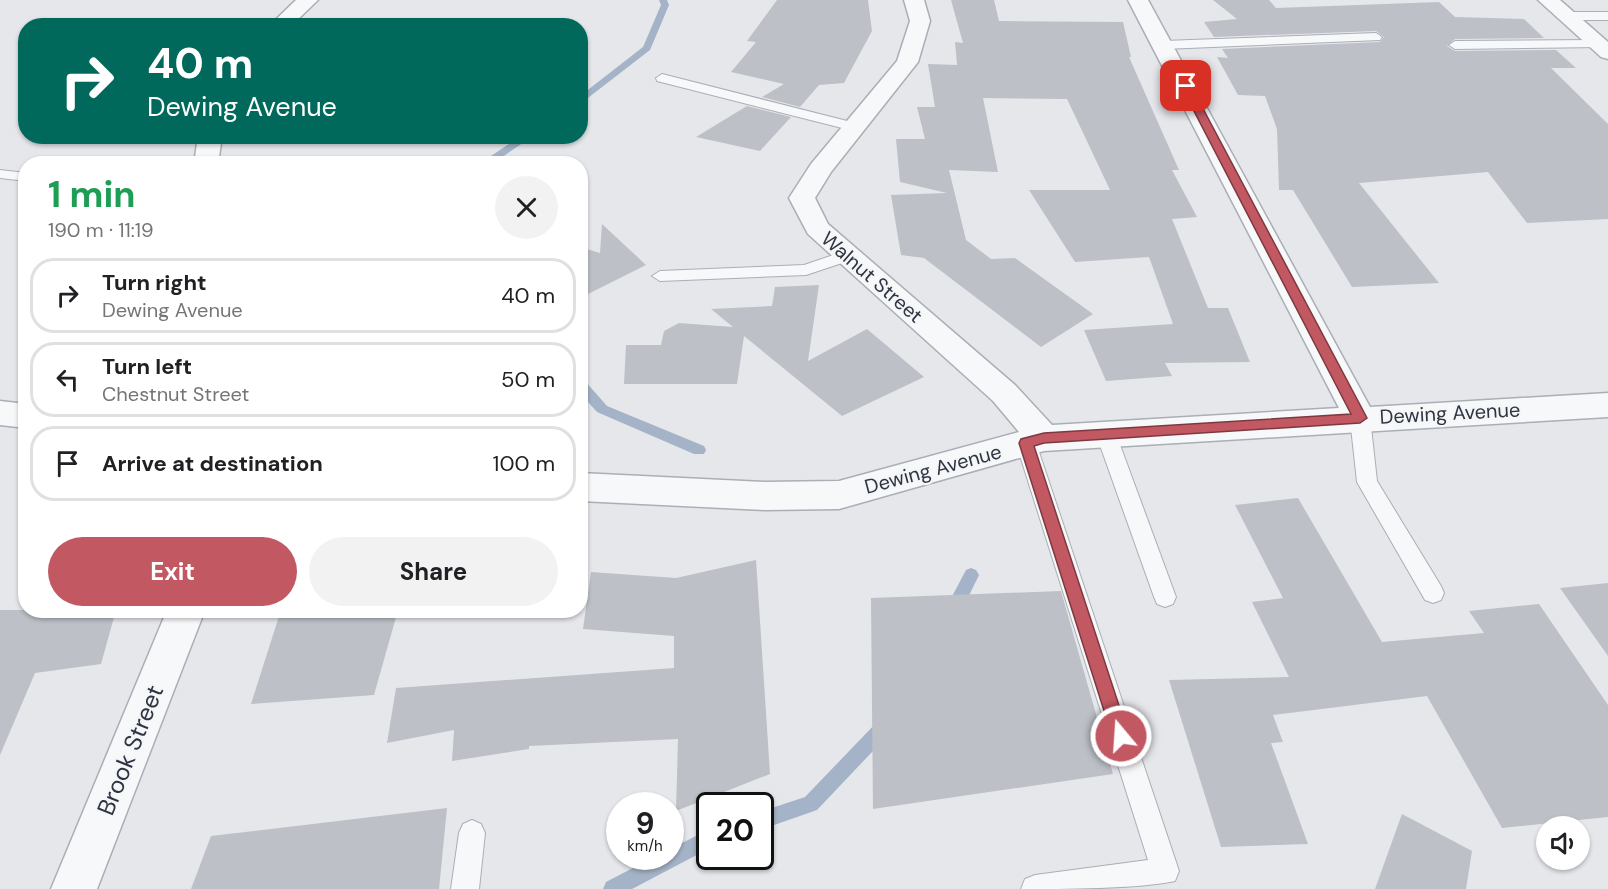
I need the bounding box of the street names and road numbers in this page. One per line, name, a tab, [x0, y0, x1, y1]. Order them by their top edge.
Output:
street label: Walnut Street	[816, 226, 928, 328]
street label: Dewing Avenue	[1379, 396, 1521, 430]
street label: Dewing Avenue	[862, 438, 1004, 500]
street label: Brook Street	[90, 680, 170, 820]

